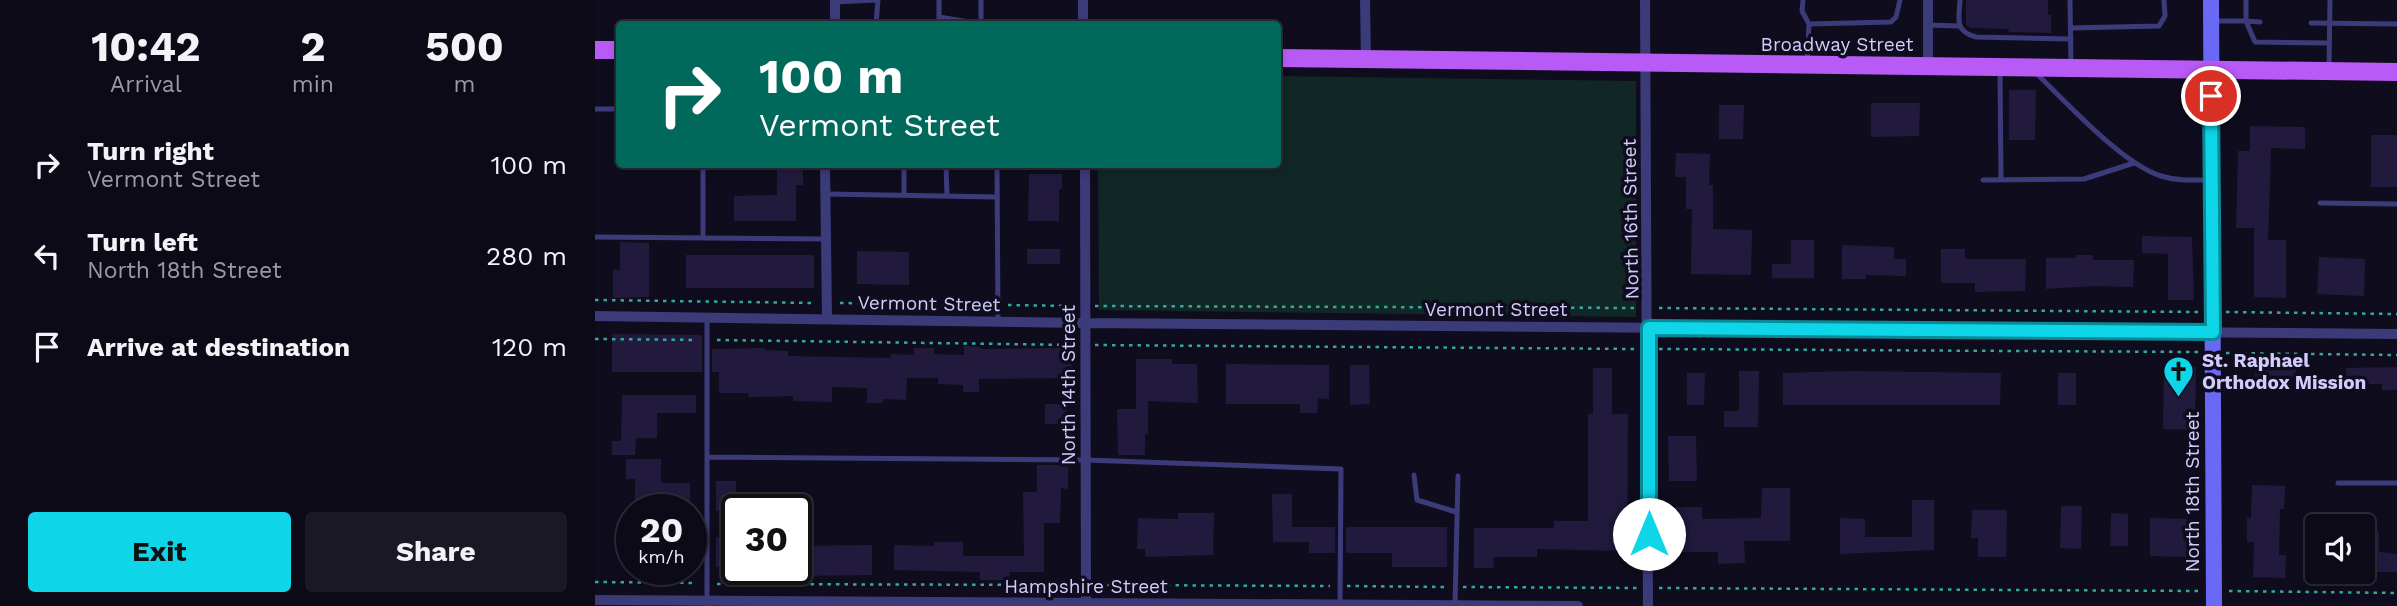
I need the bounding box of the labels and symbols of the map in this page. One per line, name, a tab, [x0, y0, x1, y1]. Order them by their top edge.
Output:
street label: Broadway Street	[1761, 33, 1913, 56]
pin	[2181, 66, 2241, 126]
street label: North 16th Street	[1618, 138, 1643, 299]
street label: Vermont Street	[857, 291, 1001, 316]
street label: Vermont Street	[1425, 298, 1567, 321]
street label: North 14th Street	[1057, 305, 1080, 465]
place label: St. Raphael Orthodox Mission	[2202, 349, 2366, 394]
church icon: St. Raphael Orthodox Mission	[2162, 354, 2196, 398]
street label: North 18th Street	[2181, 412, 2204, 572]
speed limit sign: 30	[721, 494, 812, 585]
position arrow	[1612, 497, 1686, 571]
street label: Hampshire Street	[1004, 575, 1168, 598]

